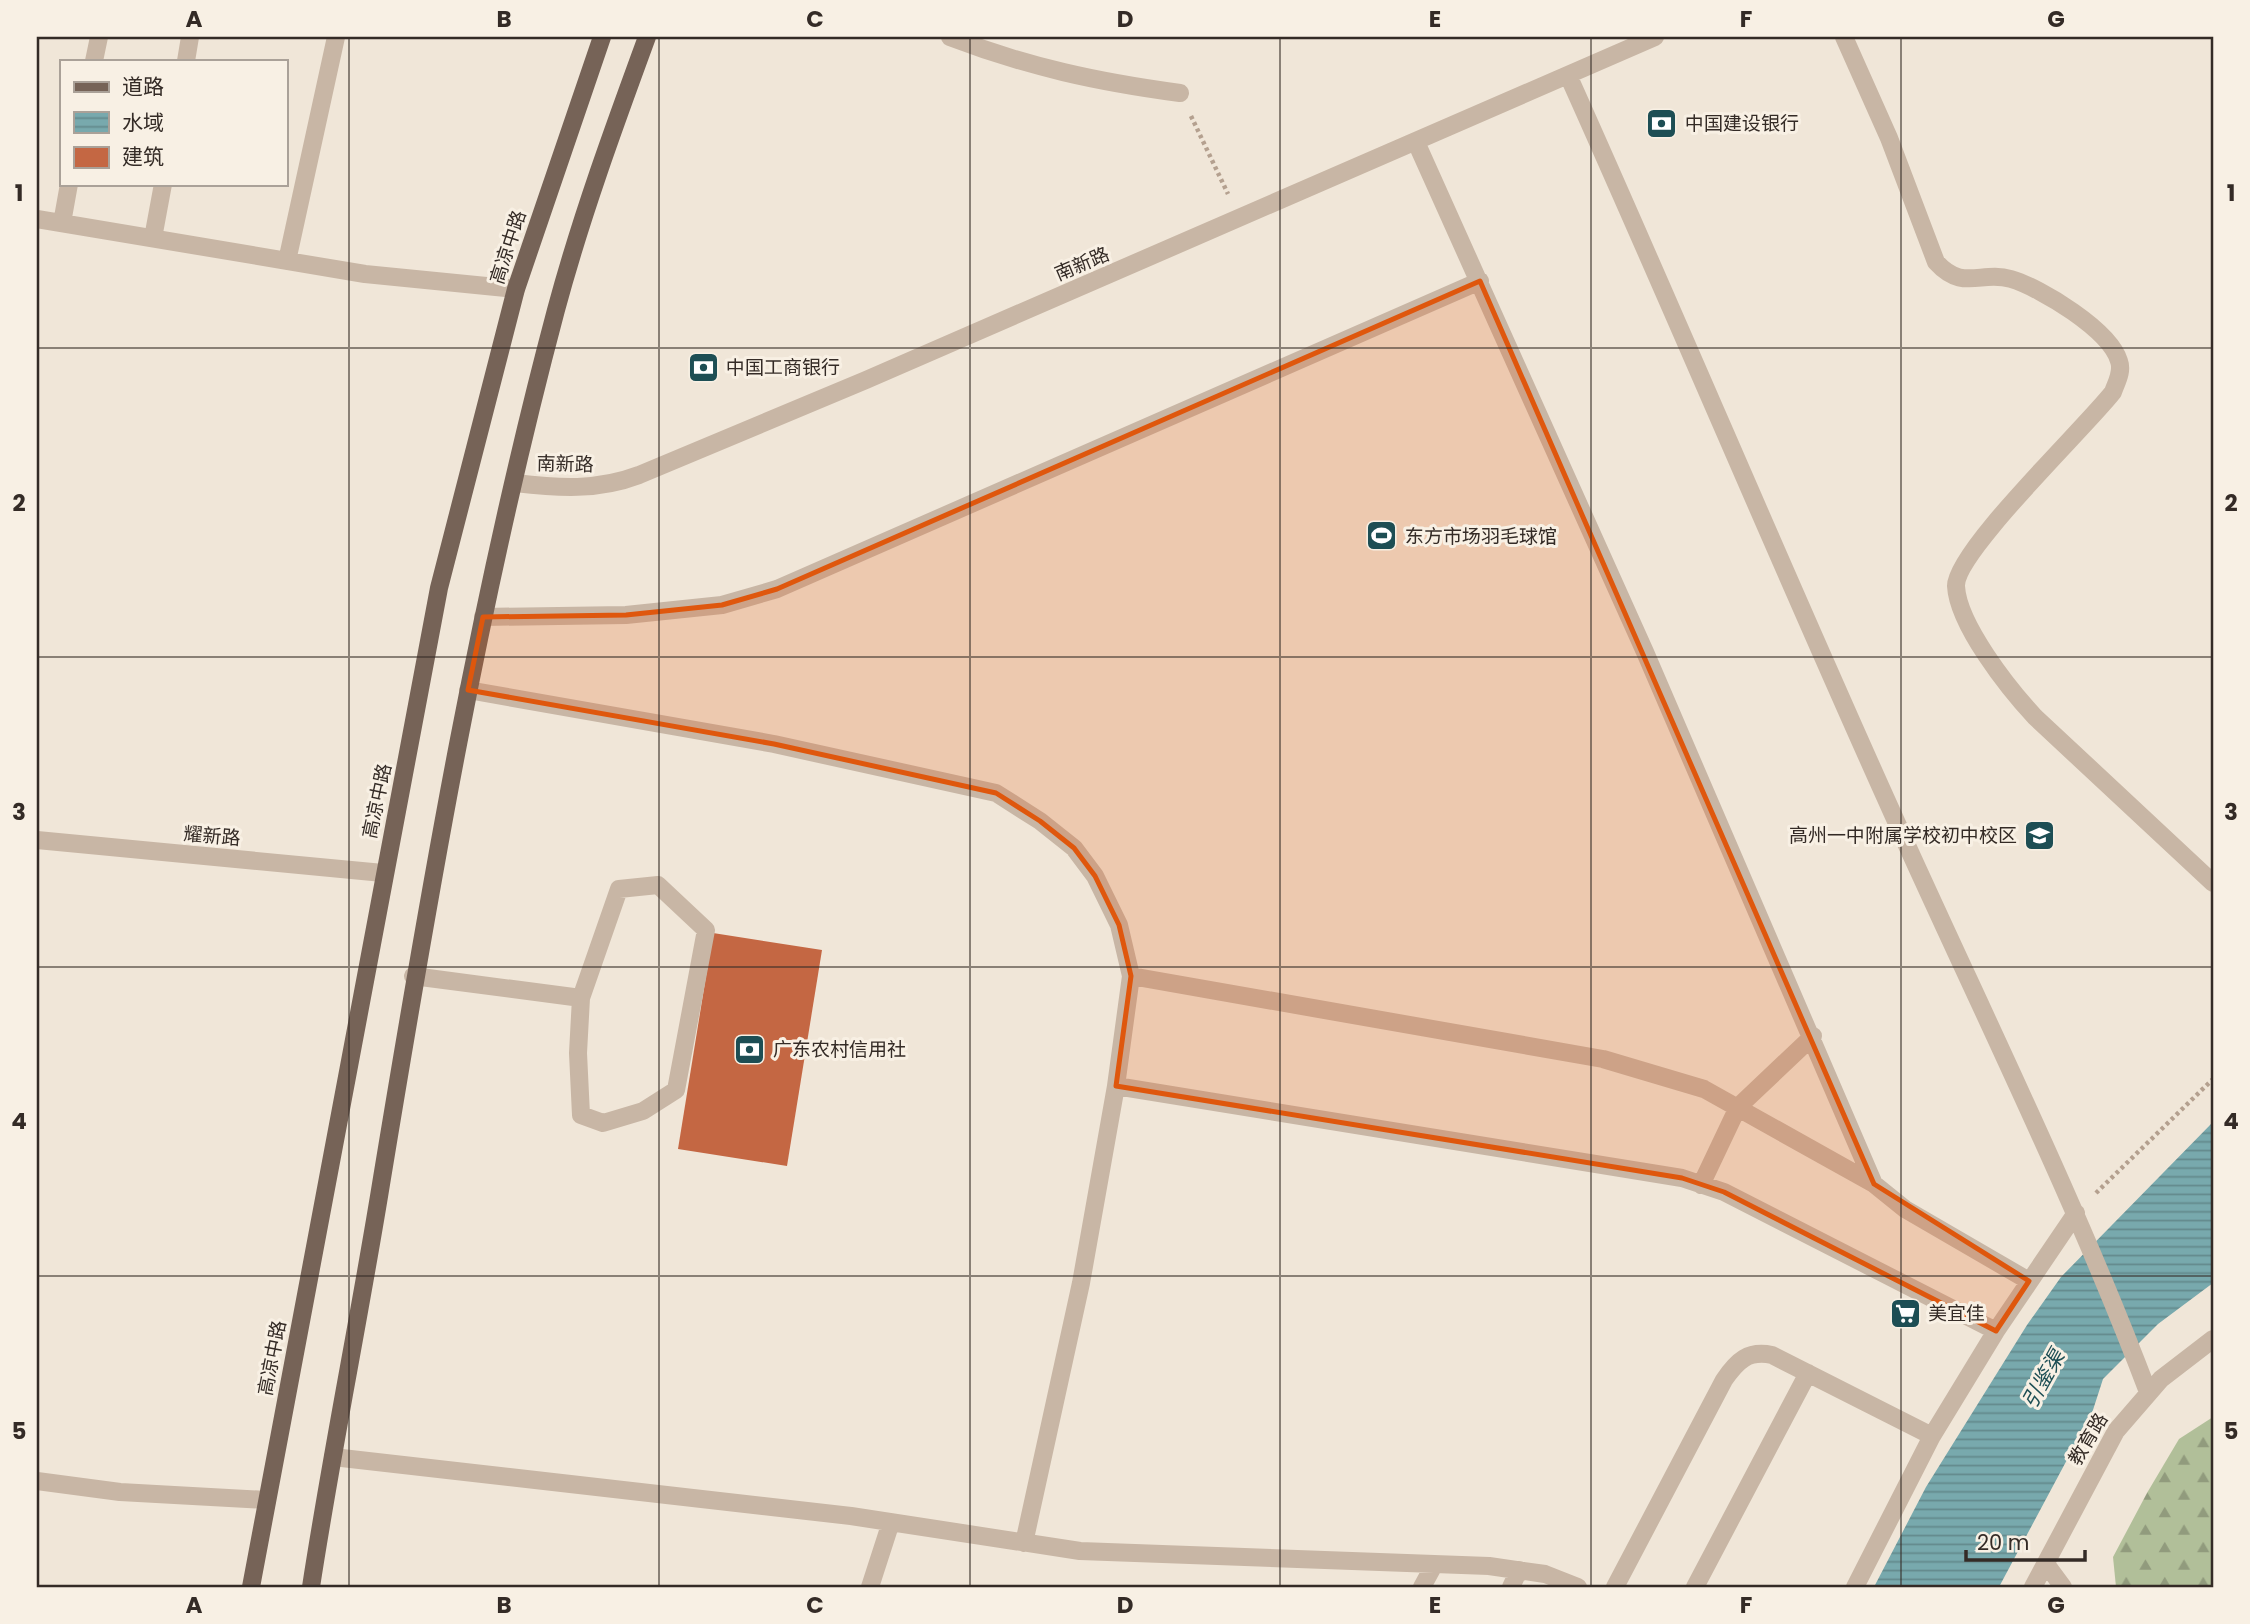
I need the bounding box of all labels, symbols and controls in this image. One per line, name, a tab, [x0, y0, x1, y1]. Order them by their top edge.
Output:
text: A	[186, 3, 203, 35]
text: B	[496, 3, 512, 35]
text: C	[806, 3, 824, 35]
text: D	[1117, 3, 1133, 35]
text: E	[1429, 3, 1441, 35]
text: F	[1740, 3, 1752, 35]
text: G	[2047, 3, 2065, 35]
legend	[60, 60, 287, 186]
text: 道路	[122, 72, 164, 101]
bank icon: 中国建设银行	[1645, 106, 1679, 140]
text: 水域	[122, 108, 164, 137]
place label: 中国建设银行	[1685, 110, 1799, 137]
text: 建筑	[122, 142, 164, 171]
text: 1	[15, 177, 23, 209]
text: 1	[2227, 177, 2235, 209]
street label: 高凉中路	[483, 207, 533, 287]
street label: 南新路	[1050, 240, 1114, 288]
bank icon: 中国工商银行	[686, 350, 720, 384]
place label: 中国工商银行	[726, 354, 840, 381]
street label: 南新路	[536, 450, 594, 478]
text: 2	[12, 487, 26, 519]
text: 2	[2224, 487, 2238, 519]
sports icon: 东方市场羽毛球馆	[1365, 519, 1399, 553]
place label: 东方市场羽毛球馆	[1405, 523, 1557, 550]
street label: 高凉中路	[356, 761, 398, 841]
text: 3	[12, 796, 26, 828]
text: 3	[2224, 796, 2238, 828]
school or university icon: 高州一中附属学校初中校区	[2023, 818, 2057, 852]
street label: 耀新路	[182, 820, 242, 852]
place label: 高州一中附属学校初中校区	[1789, 822, 2017, 849]
bank icon: 广东农村信用社	[733, 1032, 767, 1066]
place label: 广东农村信用社	[773, 1036, 906, 1063]
text: 4	[11, 1105, 27, 1137]
text: 4	[2223, 1105, 2239, 1137]
supermarket icon: 美宜佳	[1888, 1296, 1922, 1330]
place label: 美宜佳	[1928, 1300, 1985, 1327]
street label: 高凉中路	[251, 1318, 293, 1398]
water label: 引鉴渠	[2015, 1342, 2072, 1414]
street label: 教育路	[2062, 1408, 2114, 1470]
text: 5	[12, 1415, 26, 1447]
text: 5	[2224, 1415, 2238, 1447]
scale bar	[1966, 1519, 2086, 1563]
text: 20 m	[1977, 1528, 2030, 1557]
text: A	[186, 1589, 203, 1621]
text: B	[496, 1589, 512, 1621]
text: C	[806, 1589, 824, 1621]
text: D	[1117, 1589, 1133, 1621]
text: E	[1429, 1589, 1441, 1621]
text: F	[1740, 1589, 1752, 1621]
text: G	[2047, 1589, 2065, 1621]

